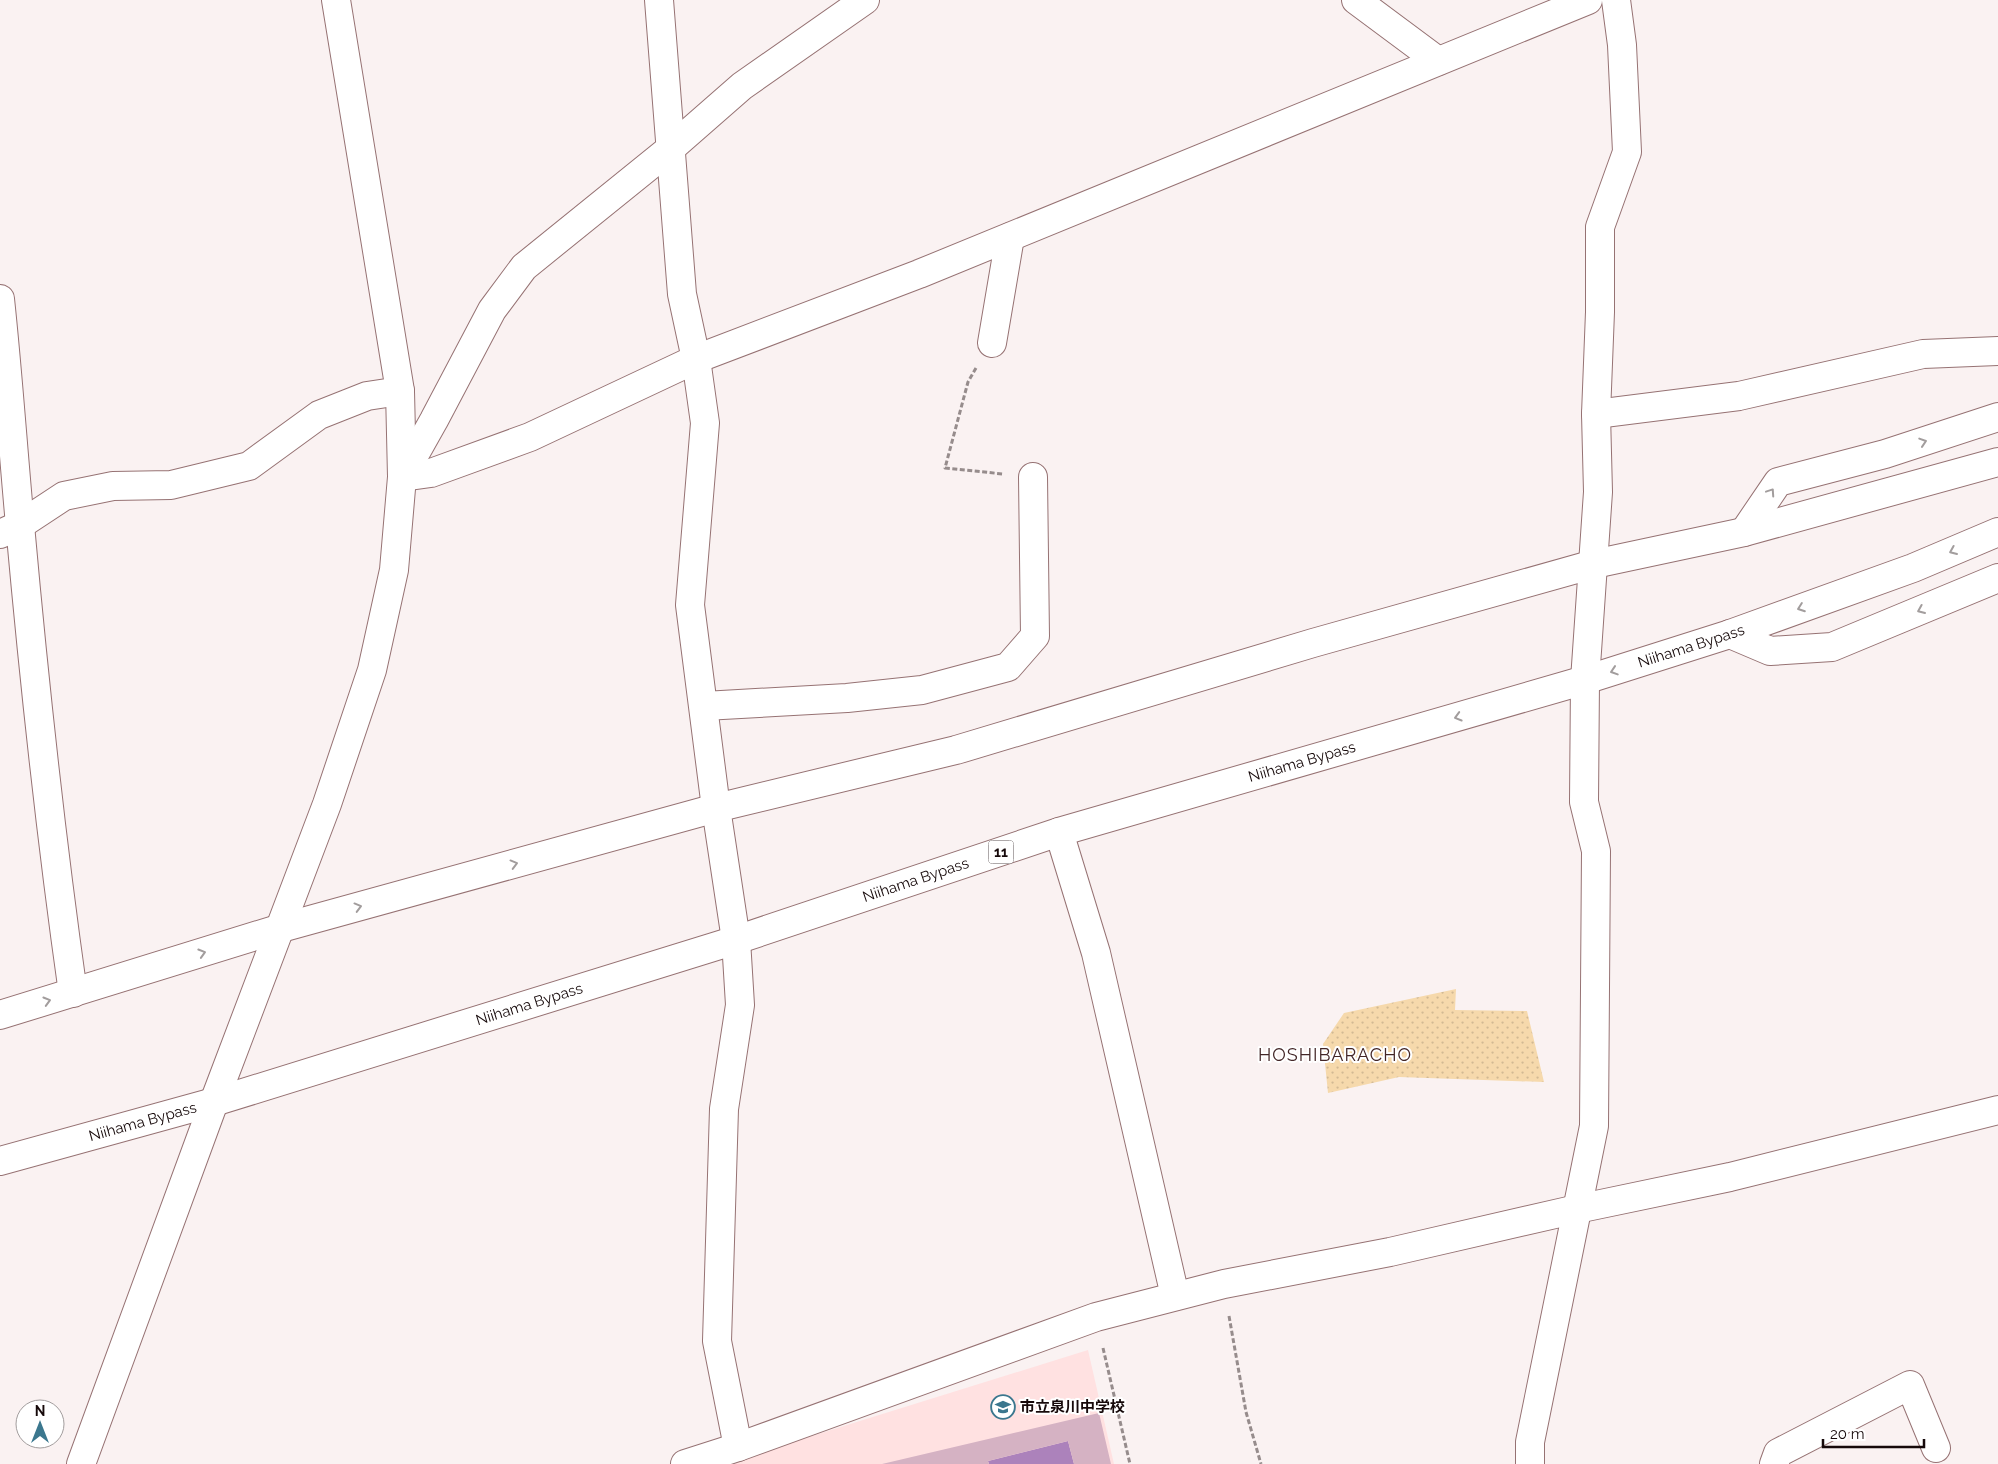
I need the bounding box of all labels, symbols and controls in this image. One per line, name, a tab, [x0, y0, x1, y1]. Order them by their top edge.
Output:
one-way arrow	[1918, 437, 1926, 447]
one-way arrow	[1765, 488, 1774, 498]
one-way arrow	[1949, 545, 1958, 556]
one-way arrow	[1797, 602, 1806, 612]
one-way arrow	[1917, 604, 1926, 614]
street label: Niihama Bypass	[1636, 621, 1747, 672]
one-way arrow	[1610, 665, 1618, 675]
one-way arrow	[1454, 711, 1462, 721]
street label: Niihama Bypass	[1246, 738, 1358, 786]
road number: 11	[988, 840, 1014, 864]
street label: Niihama Bypass	[860, 854, 971, 906]
one-way arrow	[510, 859, 518, 869]
one-way arrow	[353, 902, 362, 913]
one-way arrow	[197, 949, 206, 959]
street label: Niihama Bypass	[474, 979, 585, 1029]
one-way arrow	[42, 997, 50, 1007]
district label: HOSHIBARACHO	[1258, 1044, 1412, 1065]
street label: Niihama Bypass	[87, 1098, 199, 1145]
school or university icon: 市立泉川中学校	[990, 1394, 1016, 1420]
place label: 市立泉川中学校	[1020, 1398, 1125, 1416]
north arrow	[15, 1399, 65, 1449]
text: N	[35, 1403, 45, 1419]
scale bar	[1823, 1416, 1924, 1448]
text: 20 m	[1830, 1425, 1865, 1443]

